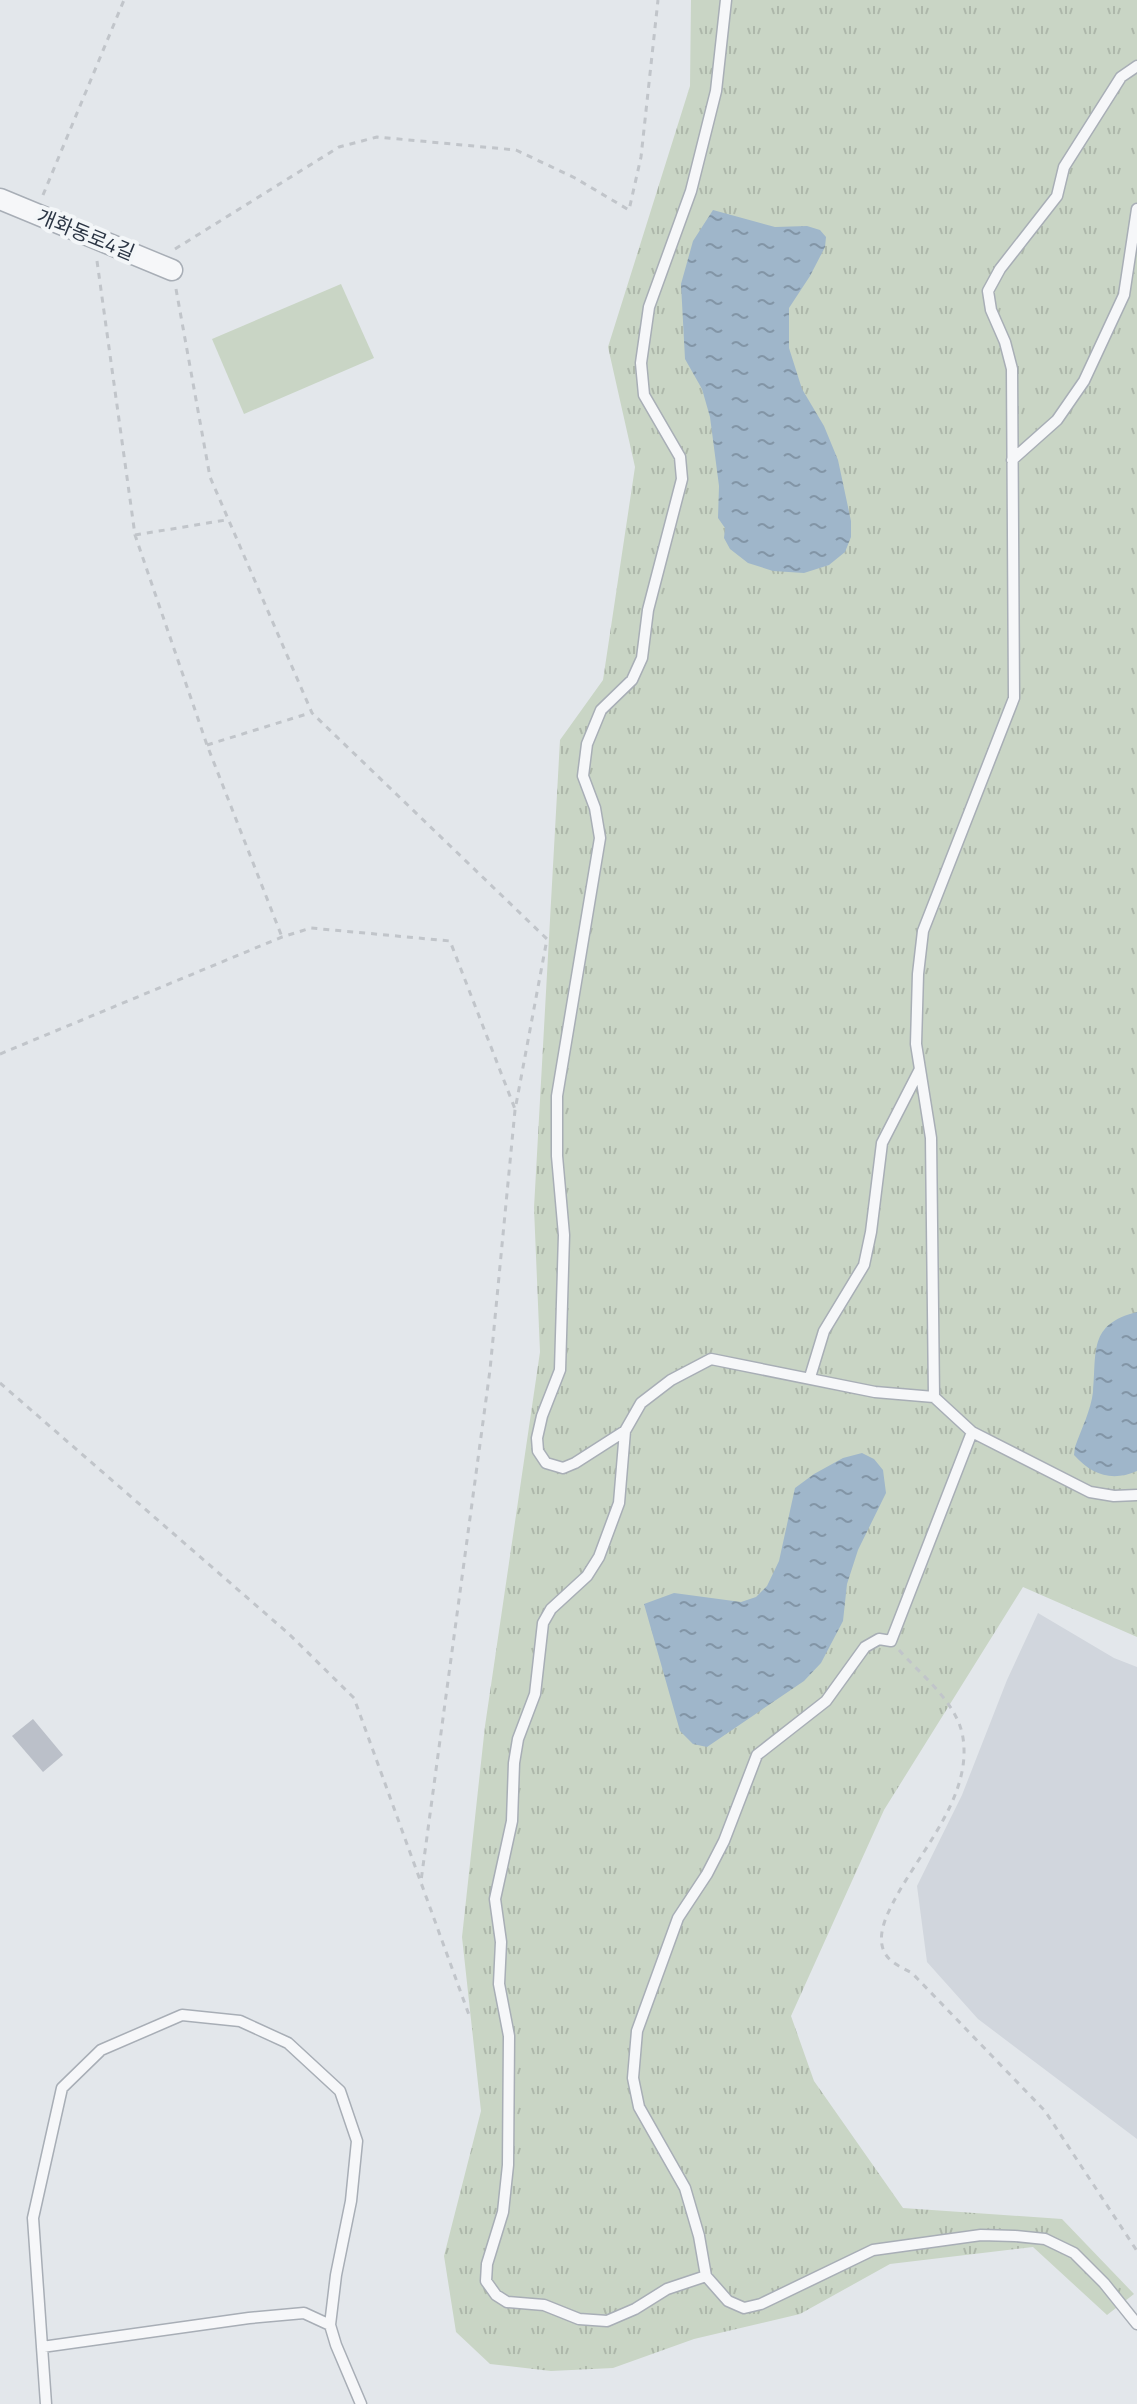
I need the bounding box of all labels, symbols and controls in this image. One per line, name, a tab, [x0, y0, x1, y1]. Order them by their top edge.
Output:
street label: 개화동로4길	[32, 200, 140, 268]

